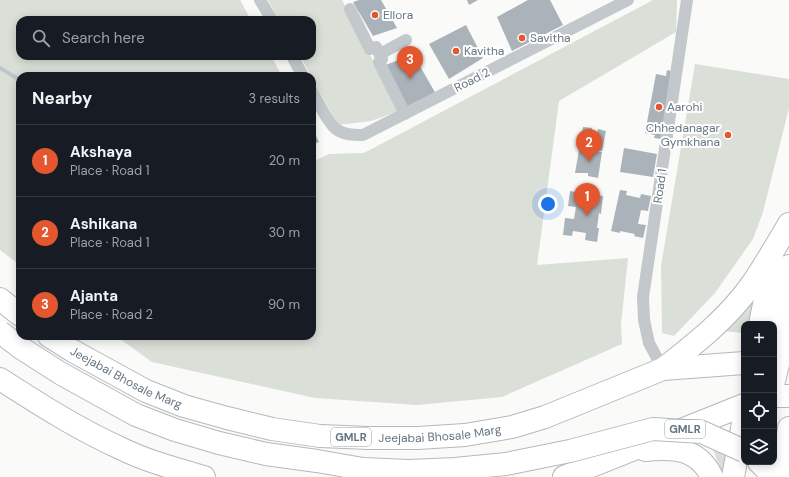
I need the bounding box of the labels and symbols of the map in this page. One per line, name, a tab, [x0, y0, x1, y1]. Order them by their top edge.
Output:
place label: Ellora	[383, 7, 413, 23]
marker: Ellora	[370, 10, 380, 20]
place label: Savitha	[530, 30, 571, 46]
marker: Savitha	[517, 33, 527, 43]
place label: Kavitha	[464, 43, 504, 59]
pin: 3	[397, 46, 423, 79]
marker: Kavitha	[451, 46, 461, 56]
street label: Road 2	[451, 64, 493, 96]
place label: Aarohi	[667, 99, 702, 115]
marker: Aarohi	[654, 102, 664, 112]
place label: Chhedanagar Gymkhana	[646, 120, 721, 150]
pin: 2	[576, 129, 602, 162]
marker: Chhedanagar Gymkhana	[723, 130, 733, 140]
street label: Road 1	[650, 168, 670, 204]
pin: 1	[574, 183, 600, 216]
your location	[538, 194, 558, 214]
street label: Jeejabai Bhosale Marg	[67, 343, 185, 413]
road number: GMLR	[665, 420, 705, 438]
street label: Jeejabai Bhosale Marg	[378, 421, 503, 446]
road number: GMLR	[331, 428, 371, 446]

